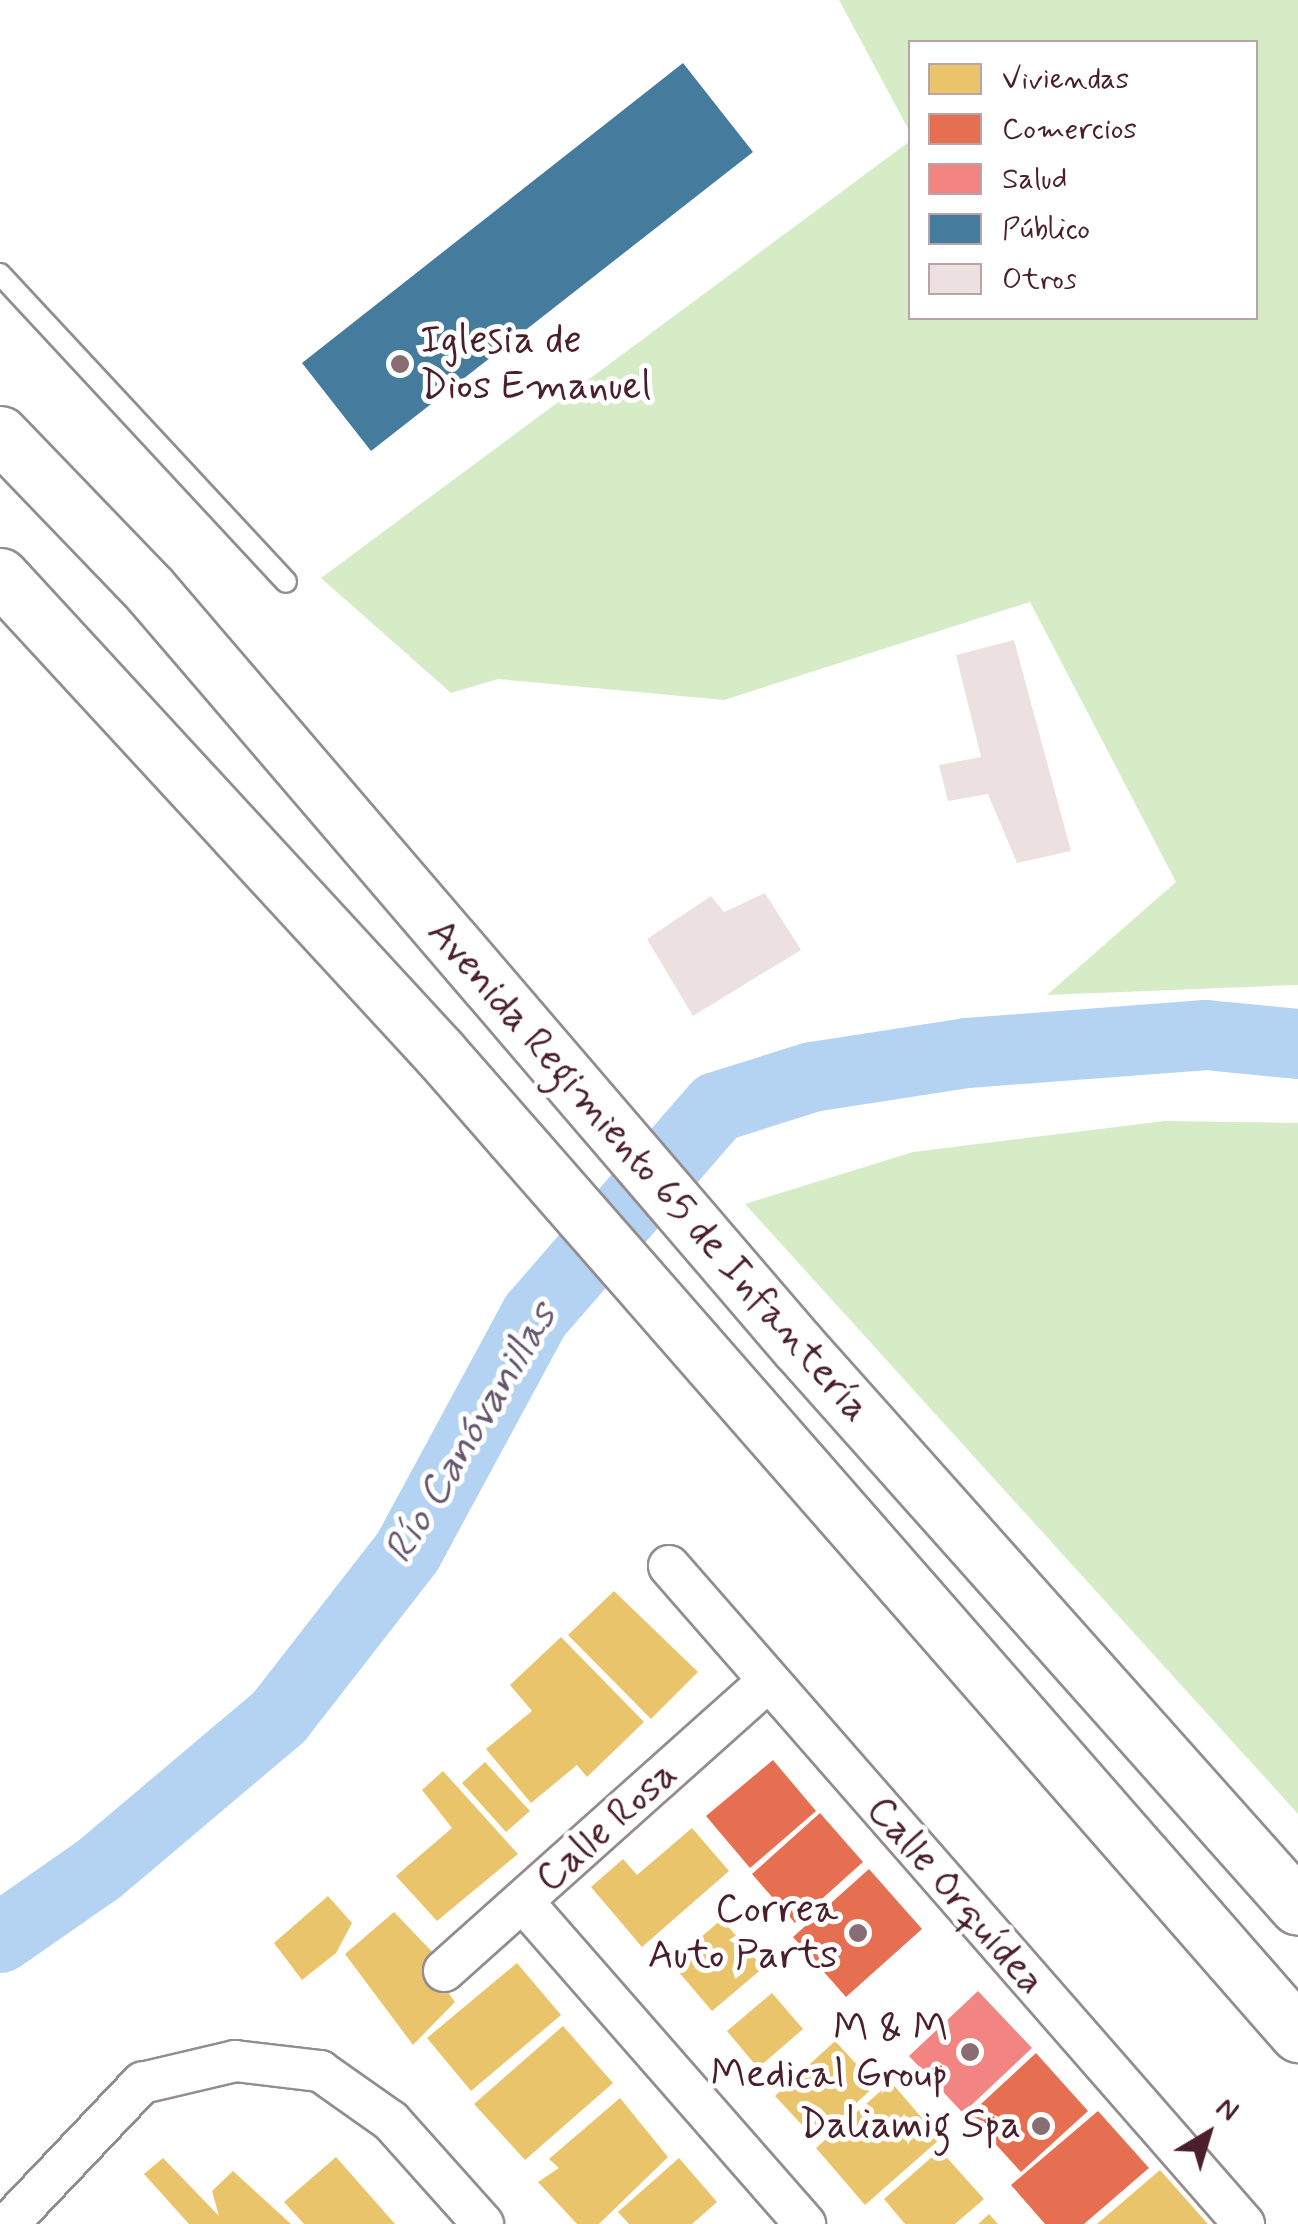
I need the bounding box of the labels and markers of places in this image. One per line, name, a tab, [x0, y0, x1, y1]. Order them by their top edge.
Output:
place label: Iglesia de Dios Emanuel	[420, 317, 648, 411]
marker: Iglesia de Dios Emanuel	[389, 353, 411, 375]
place label: Correa Auto Parts	[655, 1886, 838, 1980]
marker: Correa Auto Parts	[847, 1922, 869, 1944]
place label: M & M Medical Group	[711, 2005, 948, 2099]
marker: M & M Medical Group	[957, 2039, 983, 2065]
place label: Daliamig Spa	[798, 2102, 1021, 2150]
marker: Daliamig Spa	[1030, 2115, 1052, 2137]

